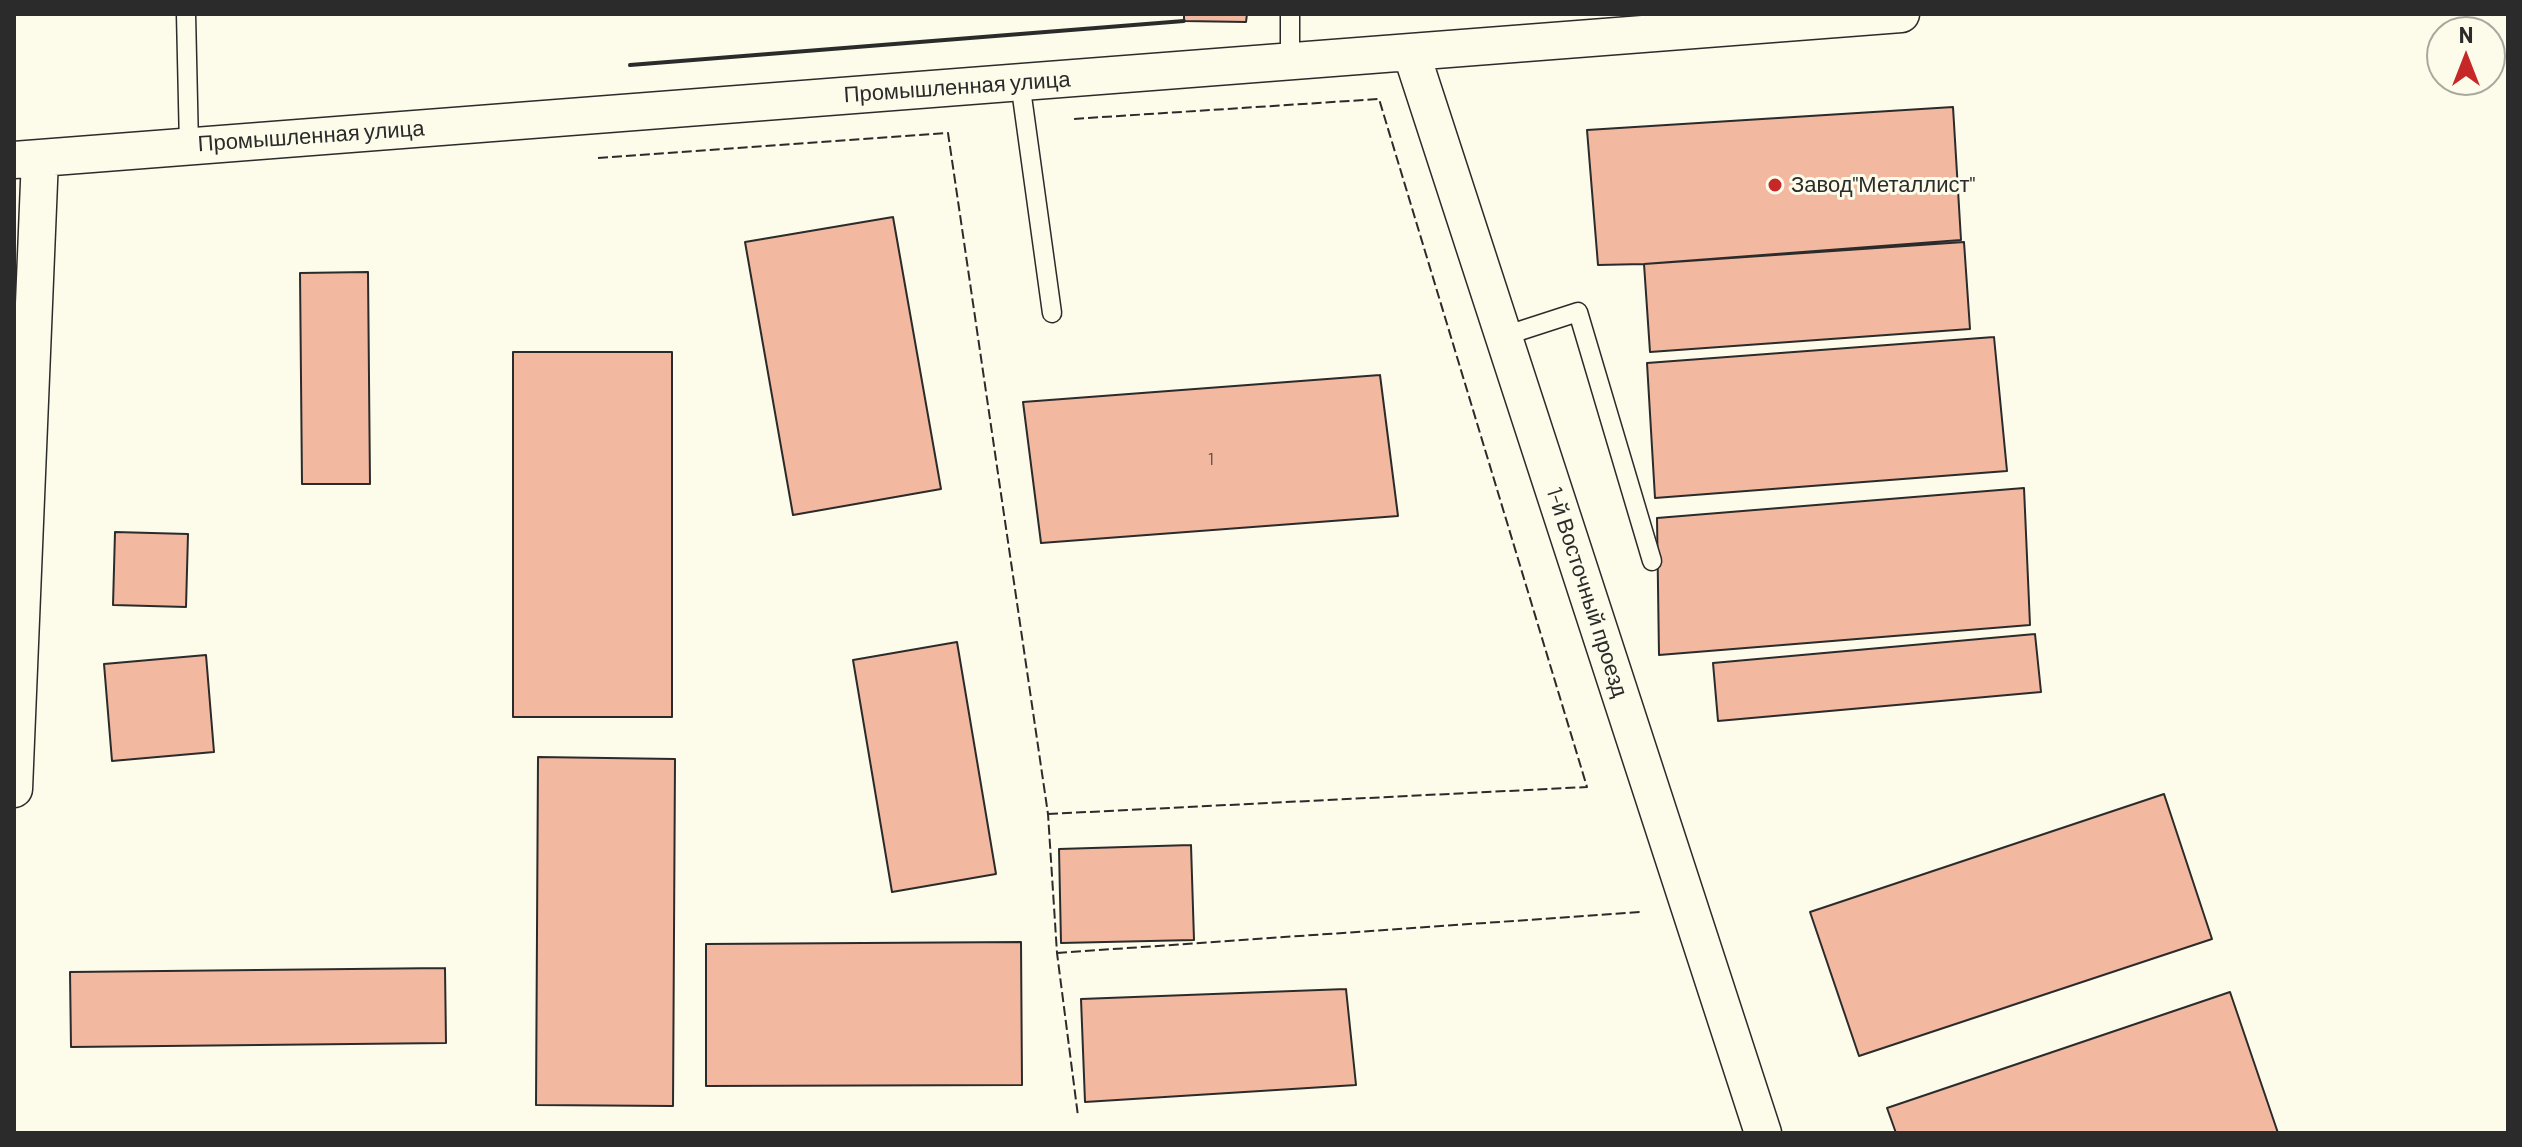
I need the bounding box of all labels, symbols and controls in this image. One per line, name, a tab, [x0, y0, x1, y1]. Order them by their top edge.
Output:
north arrow	[2426, 16, 2506, 96]
text: N	[2459, 21, 2473, 47]
street label: Промышленная улица	[843, 66, 1071, 108]
street label: Промышленная улица	[197, 115, 425, 157]
place label: Завод"Металлист"	[1791, 172, 1975, 198]
marker: Завод"Металлист"	[1766, 176, 1784, 194]
house number: 1	[1208, 448, 1214, 470]
street label: 1-й Восточный проезд	[1541, 484, 1633, 700]

